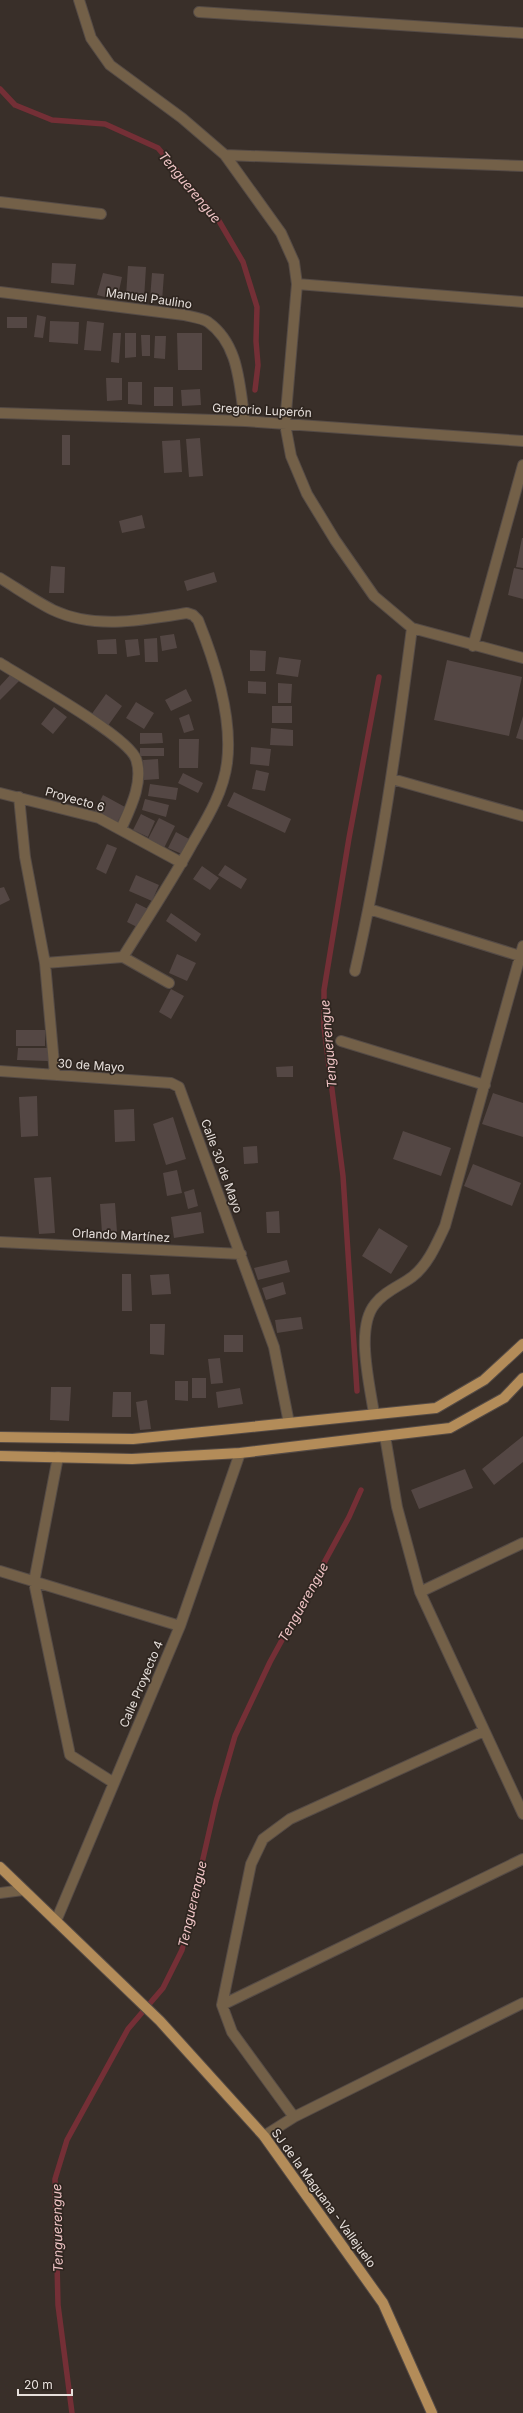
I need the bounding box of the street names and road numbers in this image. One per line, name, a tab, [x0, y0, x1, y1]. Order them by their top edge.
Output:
street label: Manuel Paulino	[105, 285, 193, 311]
street label: Gregorio Luperón	[212, 400, 312, 420]
street label: Proyecto 6	[44, 783, 106, 815]
street label: 30 de Mayo	[57, 1055, 125, 1075]
street label: Calle 30 de Mayo	[198, 1117, 246, 1215]
street label: Orlando Martínez	[72, 1225, 170, 1245]
street label: Calle Proyecto 4	[116, 1638, 166, 1730]
street label: SJ de la Maguana - Vallejuelo	[269, 2126, 379, 2270]

